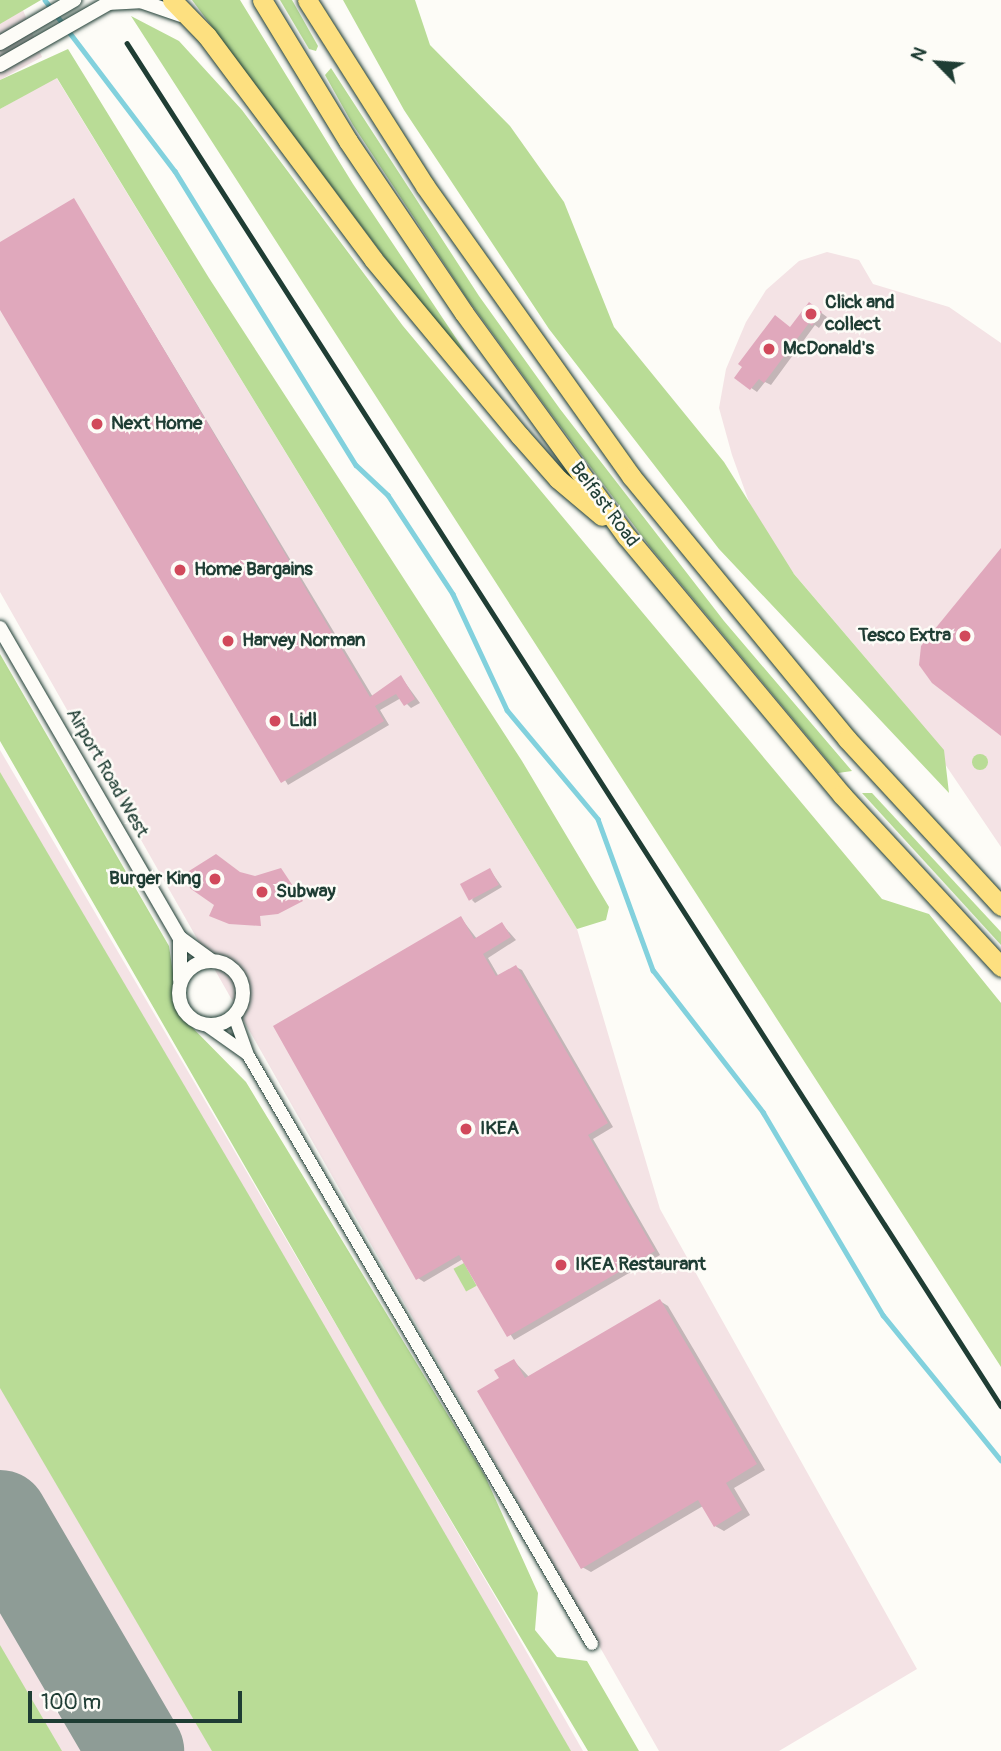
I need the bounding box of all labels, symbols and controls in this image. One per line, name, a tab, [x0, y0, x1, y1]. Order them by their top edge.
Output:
north arrow	[903, 28, 973, 98]
text: N	[905, 43, 933, 65]
place label: Click and collect	[825, 292, 895, 336]
marker: Click and collect	[803, 306, 819, 322]
place label: McDonald's	[783, 338, 874, 360]
marker: McDonald's	[761, 341, 777, 357]
place label: Next Home	[111, 413, 202, 435]
marker: Next Home	[89, 416, 105, 432]
street label: Belfast Road	[565, 458, 643, 552]
place label: Home Bargains	[194, 559, 313, 581]
marker: Home Bargains	[172, 562, 188, 578]
place label: Tesco Extra	[858, 625, 951, 647]
marker: Tesco Extra	[957, 628, 973, 644]
place label: Harvey Norman	[242, 630, 366, 652]
marker: Harvey Norman	[220, 633, 236, 649]
street label: Airport Road West	[61, 704, 153, 842]
place label: Lidl	[289, 710, 317, 732]
marker: Lidl	[267, 713, 283, 729]
place label: Burger King	[109, 868, 201, 890]
marker: Burger King	[207, 871, 223, 887]
place label: Subway	[276, 881, 336, 903]
marker: Subway	[254, 884, 270, 900]
place label: IKEA	[480, 1118, 519, 1140]
marker: IKEA	[458, 1121, 474, 1137]
place label: IKEA Restaurant	[575, 1254, 706, 1276]
marker: IKEA Restaurant	[553, 1257, 569, 1273]
scale bar	[32, 1678, 245, 1722]
text: 100 m	[41, 1689, 101, 1716]

